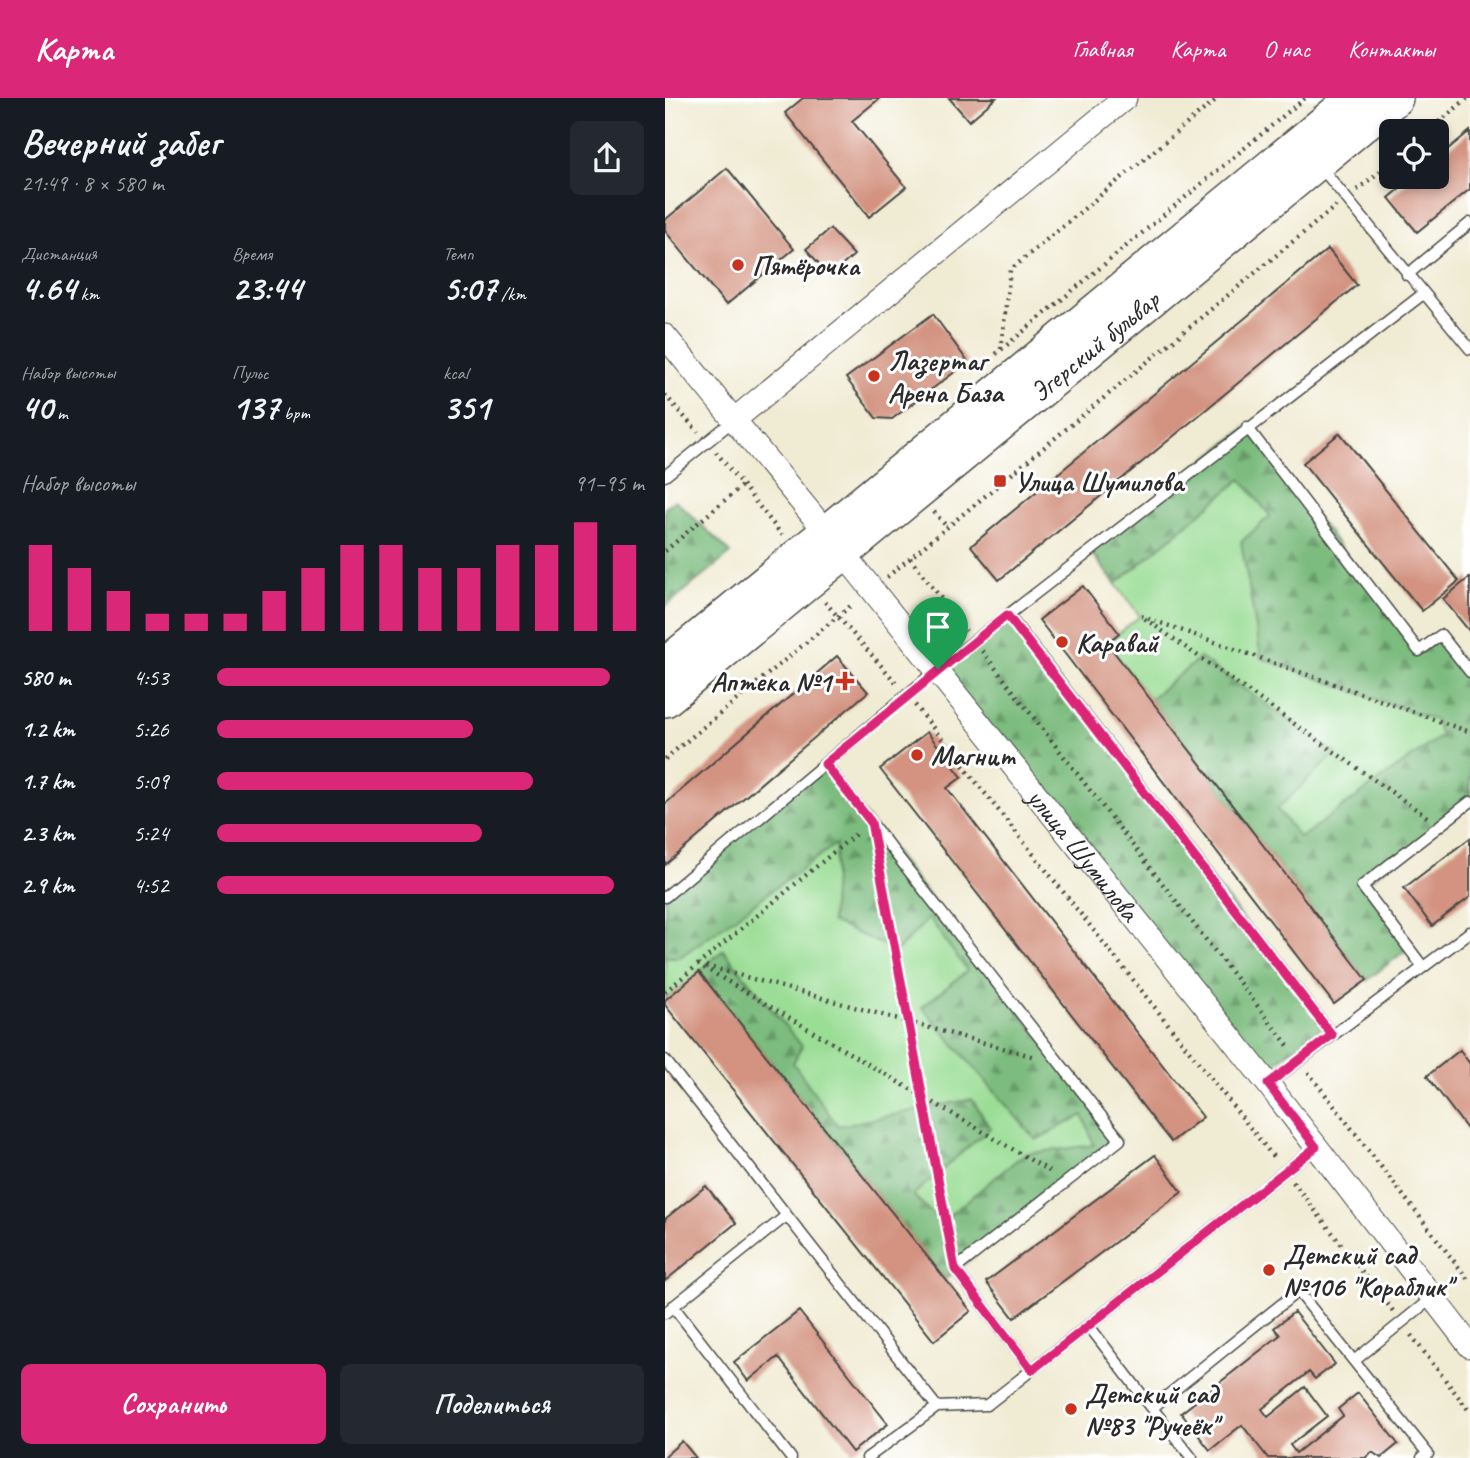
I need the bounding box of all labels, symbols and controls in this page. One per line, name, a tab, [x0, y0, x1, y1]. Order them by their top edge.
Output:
text: Карта	[35, 28, 114, 70]
text: Главная	[1072, 34, 1133, 64]
text: Карта	[1171, 34, 1225, 64]
text: О нас	[1263, 34, 1310, 64]
text: Контакты	[1348, 34, 1435, 64]
text: Вечерний забег	[21, 119, 220, 166]
map controls	[1379, 119, 1449, 189]
button: locate	[1379, 119, 1449, 189]
button: share	[570, 121, 644, 195]
text: 21:49 · 8 × 580 m	[21, 169, 164, 198]
text: Дистанция	[21, 242, 97, 266]
text: Время	[232, 242, 272, 266]
text: Темп	[443, 242, 474, 266]
place label: Пятёрочка	[752, 248, 861, 283]
marker: Пятёрочка	[730, 257, 746, 273]
text: 4.64	[21, 266, 76, 311]
text: 23:44	[232, 266, 302, 311]
text: 5:07	[443, 266, 496, 311]
street label: Эгерский бульвар	[1022, 281, 1167, 409]
text: km	[76, 282, 99, 306]
text: /km	[496, 282, 526, 306]
place label: Лазертаг Арена База	[888, 343, 1005, 410]
text: Набор высоты	[21, 361, 115, 385]
text: Пульс	[232, 361, 269, 385]
text: kcal	[443, 361, 468, 385]
marker: Лазертаг Арена База	[866, 368, 882, 384]
text: 40	[21, 385, 53, 430]
text: 137	[232, 385, 279, 430]
text: 351	[443, 385, 490, 430]
text: m	[53, 401, 68, 425]
text: bpm	[279, 401, 310, 425]
place label: Улица Шумилова	[1014, 464, 1186, 499]
text: Набор высоты	[21, 469, 135, 498]
text: 91–95 m	[574, 469, 644, 498]
marker: Улица Шумилова	[992, 473, 1008, 489]
pin	[908, 597, 968, 669]
icon: arrive	[919, 608, 957, 646]
place label: Каравай	[1076, 625, 1160, 660]
marker: Каравай	[1054, 634, 1070, 650]
text: 580 m	[21, 663, 70, 692]
text: 4:53	[133, 663, 169, 692]
place label: Аптека №1	[711, 664, 834, 699]
marker: Аптека №1	[837, 673, 853, 689]
text: 1.2 km	[21, 715, 75, 744]
text: 5:26	[133, 715, 169, 744]
place label: Магнит	[931, 738, 1017, 773]
marker: Магнит	[909, 747, 925, 763]
text: 1.7 km	[21, 767, 74, 796]
text: 5:09	[133, 767, 169, 796]
street label: улица Шумилова	[1019, 779, 1149, 929]
text: 2.3 km	[21, 819, 75, 848]
text: 5:24	[133, 819, 169, 848]
text: 2.9 km	[21, 871, 74, 900]
text: 4:52	[133, 871, 169, 900]
place label: Детский сад №106 "Кораблик"	[1283, 1237, 1458, 1304]
marker: Детский сад №106 "Кораблик"	[1261, 1262, 1277, 1278]
button: Сохранить	[21, 1364, 326, 1444]
button: Поделиться	[340, 1364, 644, 1444]
place label: Детский сад №83 "Ручеёк"	[1085, 1376, 1224, 1443]
marker: Детский сад №83 "Ручеёк"	[1063, 1401, 1079, 1417]

